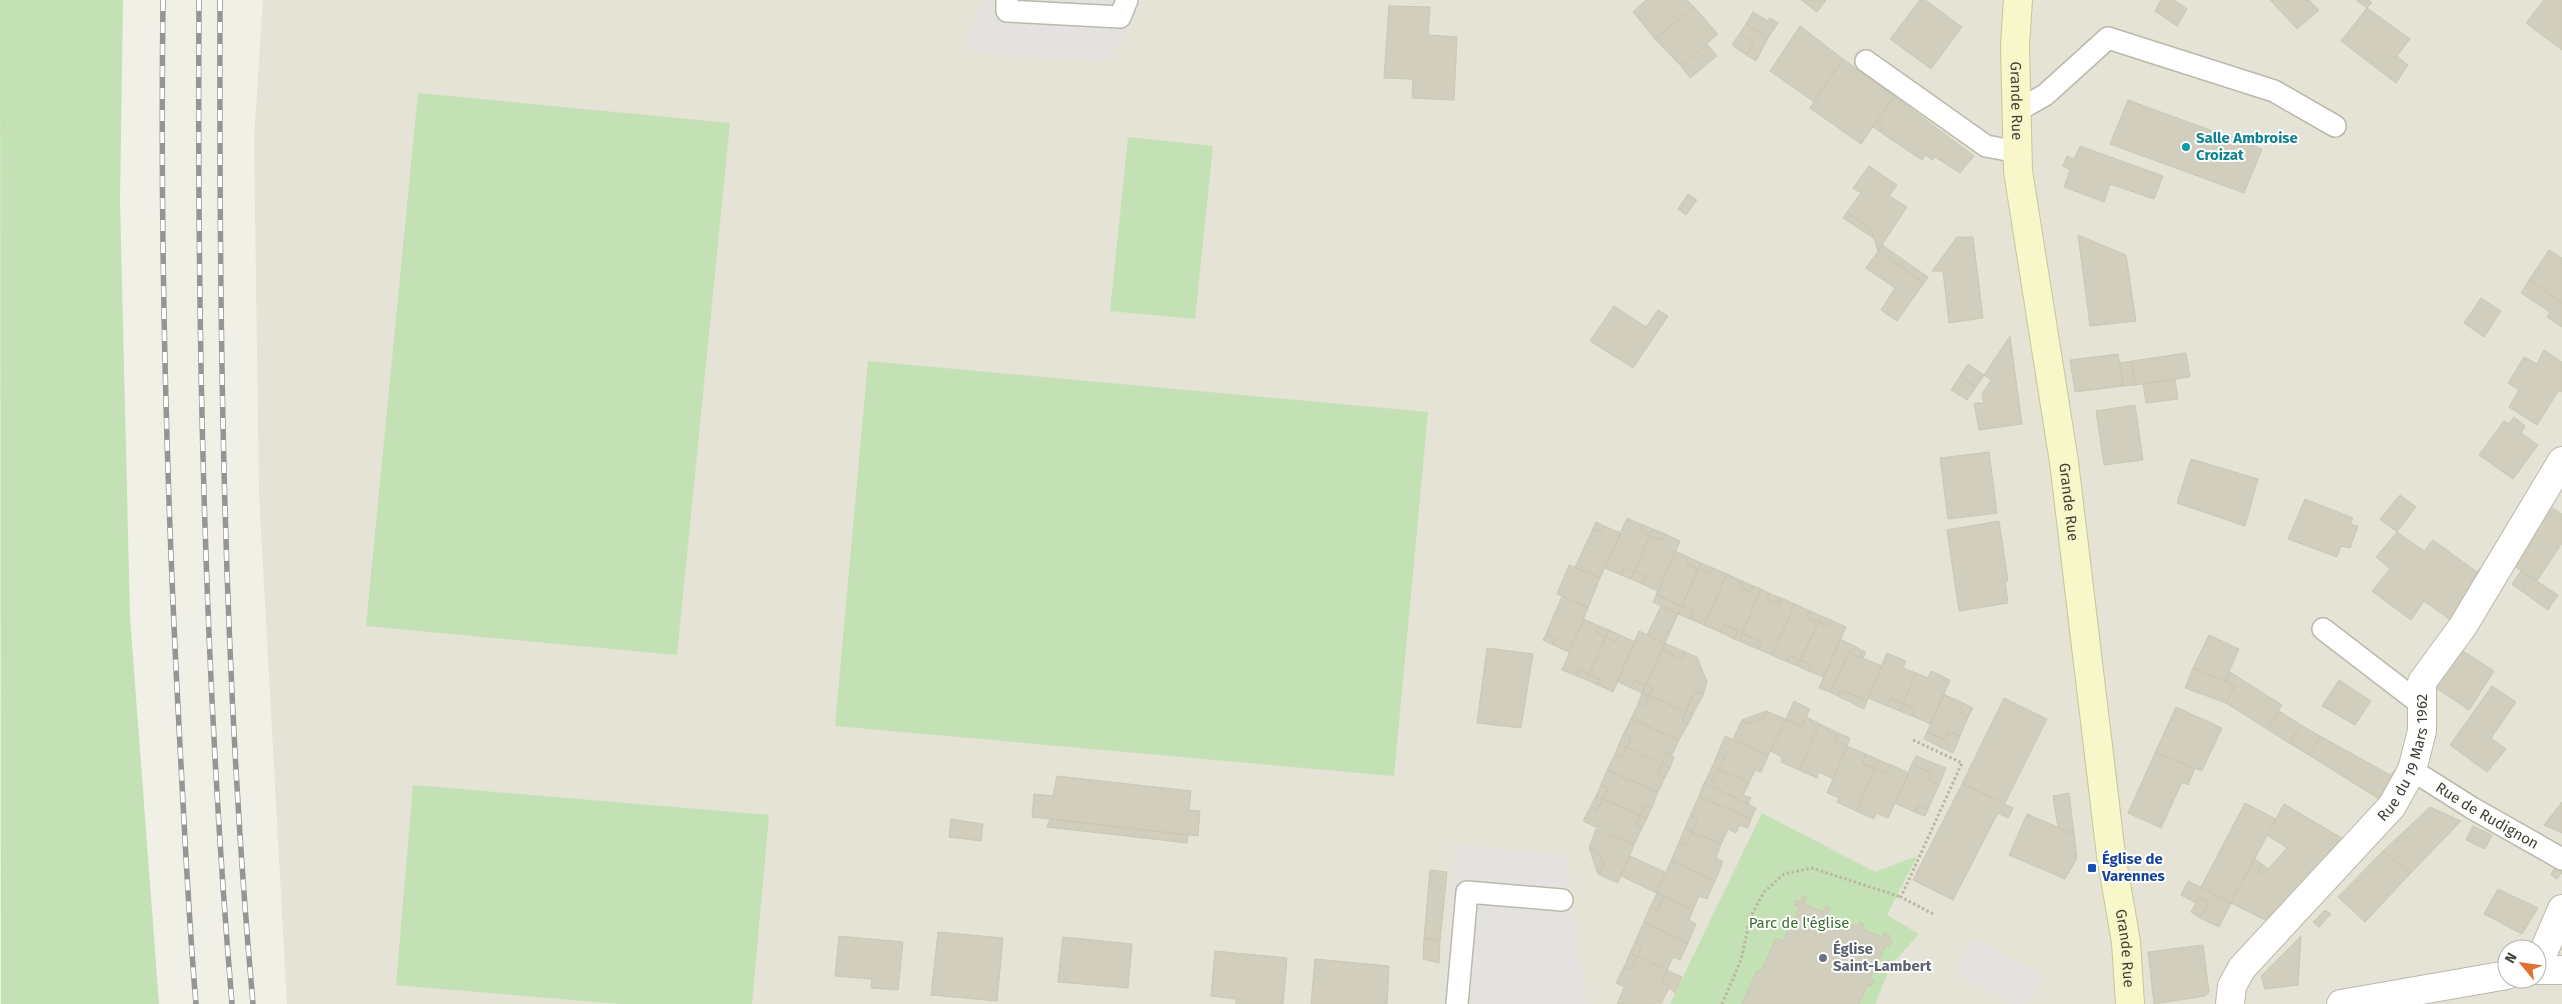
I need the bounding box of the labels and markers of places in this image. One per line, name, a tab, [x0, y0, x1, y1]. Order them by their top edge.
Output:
place label: Salle Ambroise Croizat	[2196, 129, 2298, 164]
marker: Salle Ambroise Croizat	[2180, 141, 2192, 153]
place label: Église de Varennes	[2101, 850, 2165, 885]
marker: Église de Varennes	[2086, 862, 2098, 874]
place label: Église Saint-Lambert	[1833, 940, 1932, 975]
marker: Église Saint-Lambert	[1817, 952, 1829, 964]

